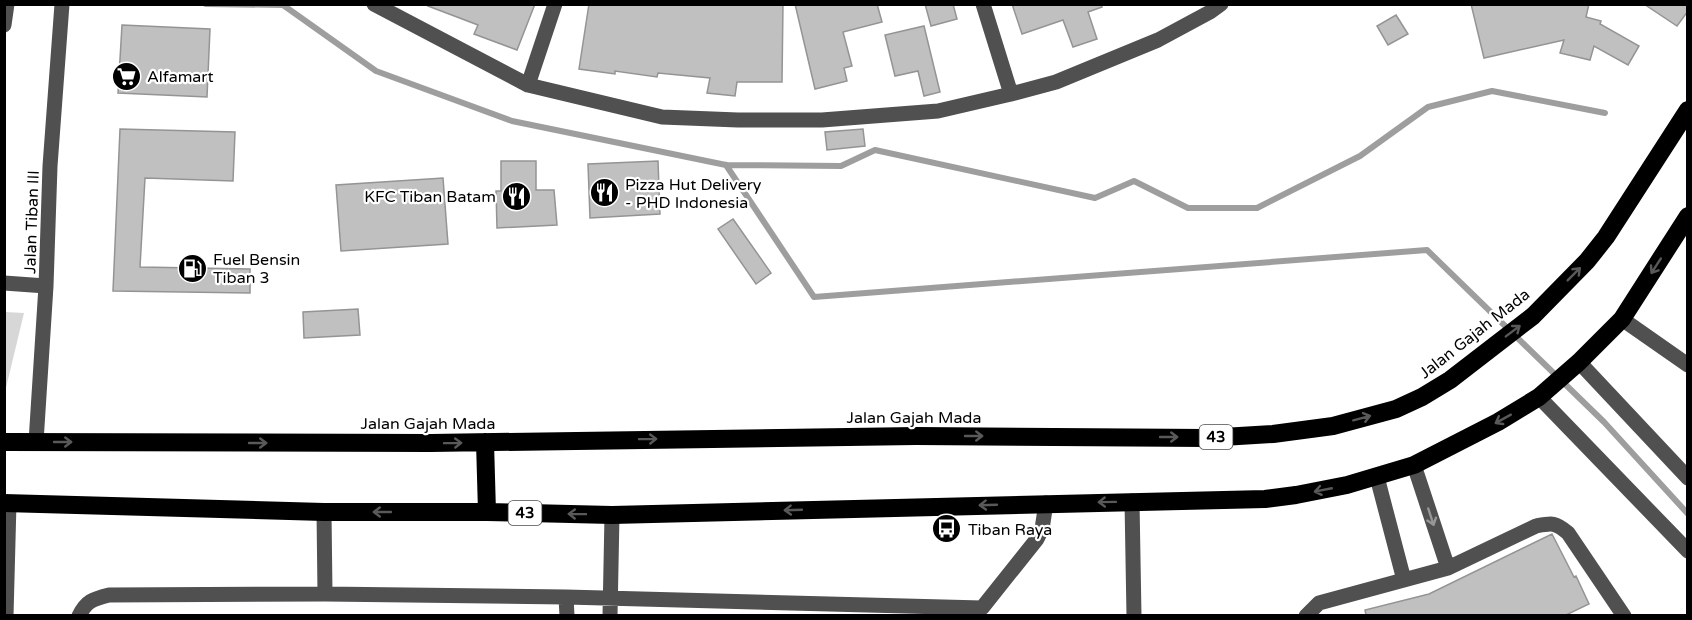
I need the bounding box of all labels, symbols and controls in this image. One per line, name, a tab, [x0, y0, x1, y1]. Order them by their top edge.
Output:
supermarket icon: Alfamart	[110, 60, 142, 92]
place label: Alfamart	[147, 67, 214, 87]
street label: Jalan Tiban III	[20, 170, 44, 274]
place label: Pizza Hut Delivery - PHD Indonesia	[625, 175, 762, 213]
restaurant icon: Pizza Hut Delivery - PHD Indonesia	[588, 177, 620, 209]
restaurant icon: KFC Tiban Batam	[501, 180, 533, 212]
place label: KFC Tiban Batam	[364, 187, 496, 207]
place label: Fuel Bensin Tiban 3	[213, 250, 300, 288]
fuel station icon: Fuel Bensin Tiban 3	[176, 252, 208, 284]
one-way arrow	[1650, 257, 1662, 274]
one-way arrow	[1566, 267, 1581, 282]
street label: Jalan Gajah Mada	[1415, 284, 1534, 383]
one-way arrow	[1505, 324, 1521, 337]
street label: Jalan Gajah Mada	[847, 408, 981, 428]
one-way arrow	[1353, 412, 1372, 423]
one-way arrow	[1495, 413, 1512, 425]
street label: Jalan Gajah Mada	[361, 414, 495, 434]
road number: 43	[1200, 425, 1232, 449]
one-way arrow	[964, 430, 984, 442]
one-way arrow	[1159, 431, 1179, 443]
one-way arrow	[637, 433, 657, 445]
one-way arrow	[52, 436, 72, 448]
one-way arrow	[247, 437, 267, 449]
one-way arrow	[442, 437, 462, 449]
one-way arrow	[1313, 485, 1333, 496]
one-way arrow	[1098, 496, 1118, 507]
one-way arrow	[978, 499, 998, 510]
road number: 43	[508, 501, 542, 525]
one-way arrow	[783, 504, 803, 516]
one-way arrow	[372, 506, 392, 518]
one-way arrow	[1426, 507, 1437, 526]
one-way arrow	[567, 508, 587, 520]
bus stop icon: Tiban Raya	[931, 513, 963, 545]
place label: Tiban Raya	[968, 520, 1052, 540]

